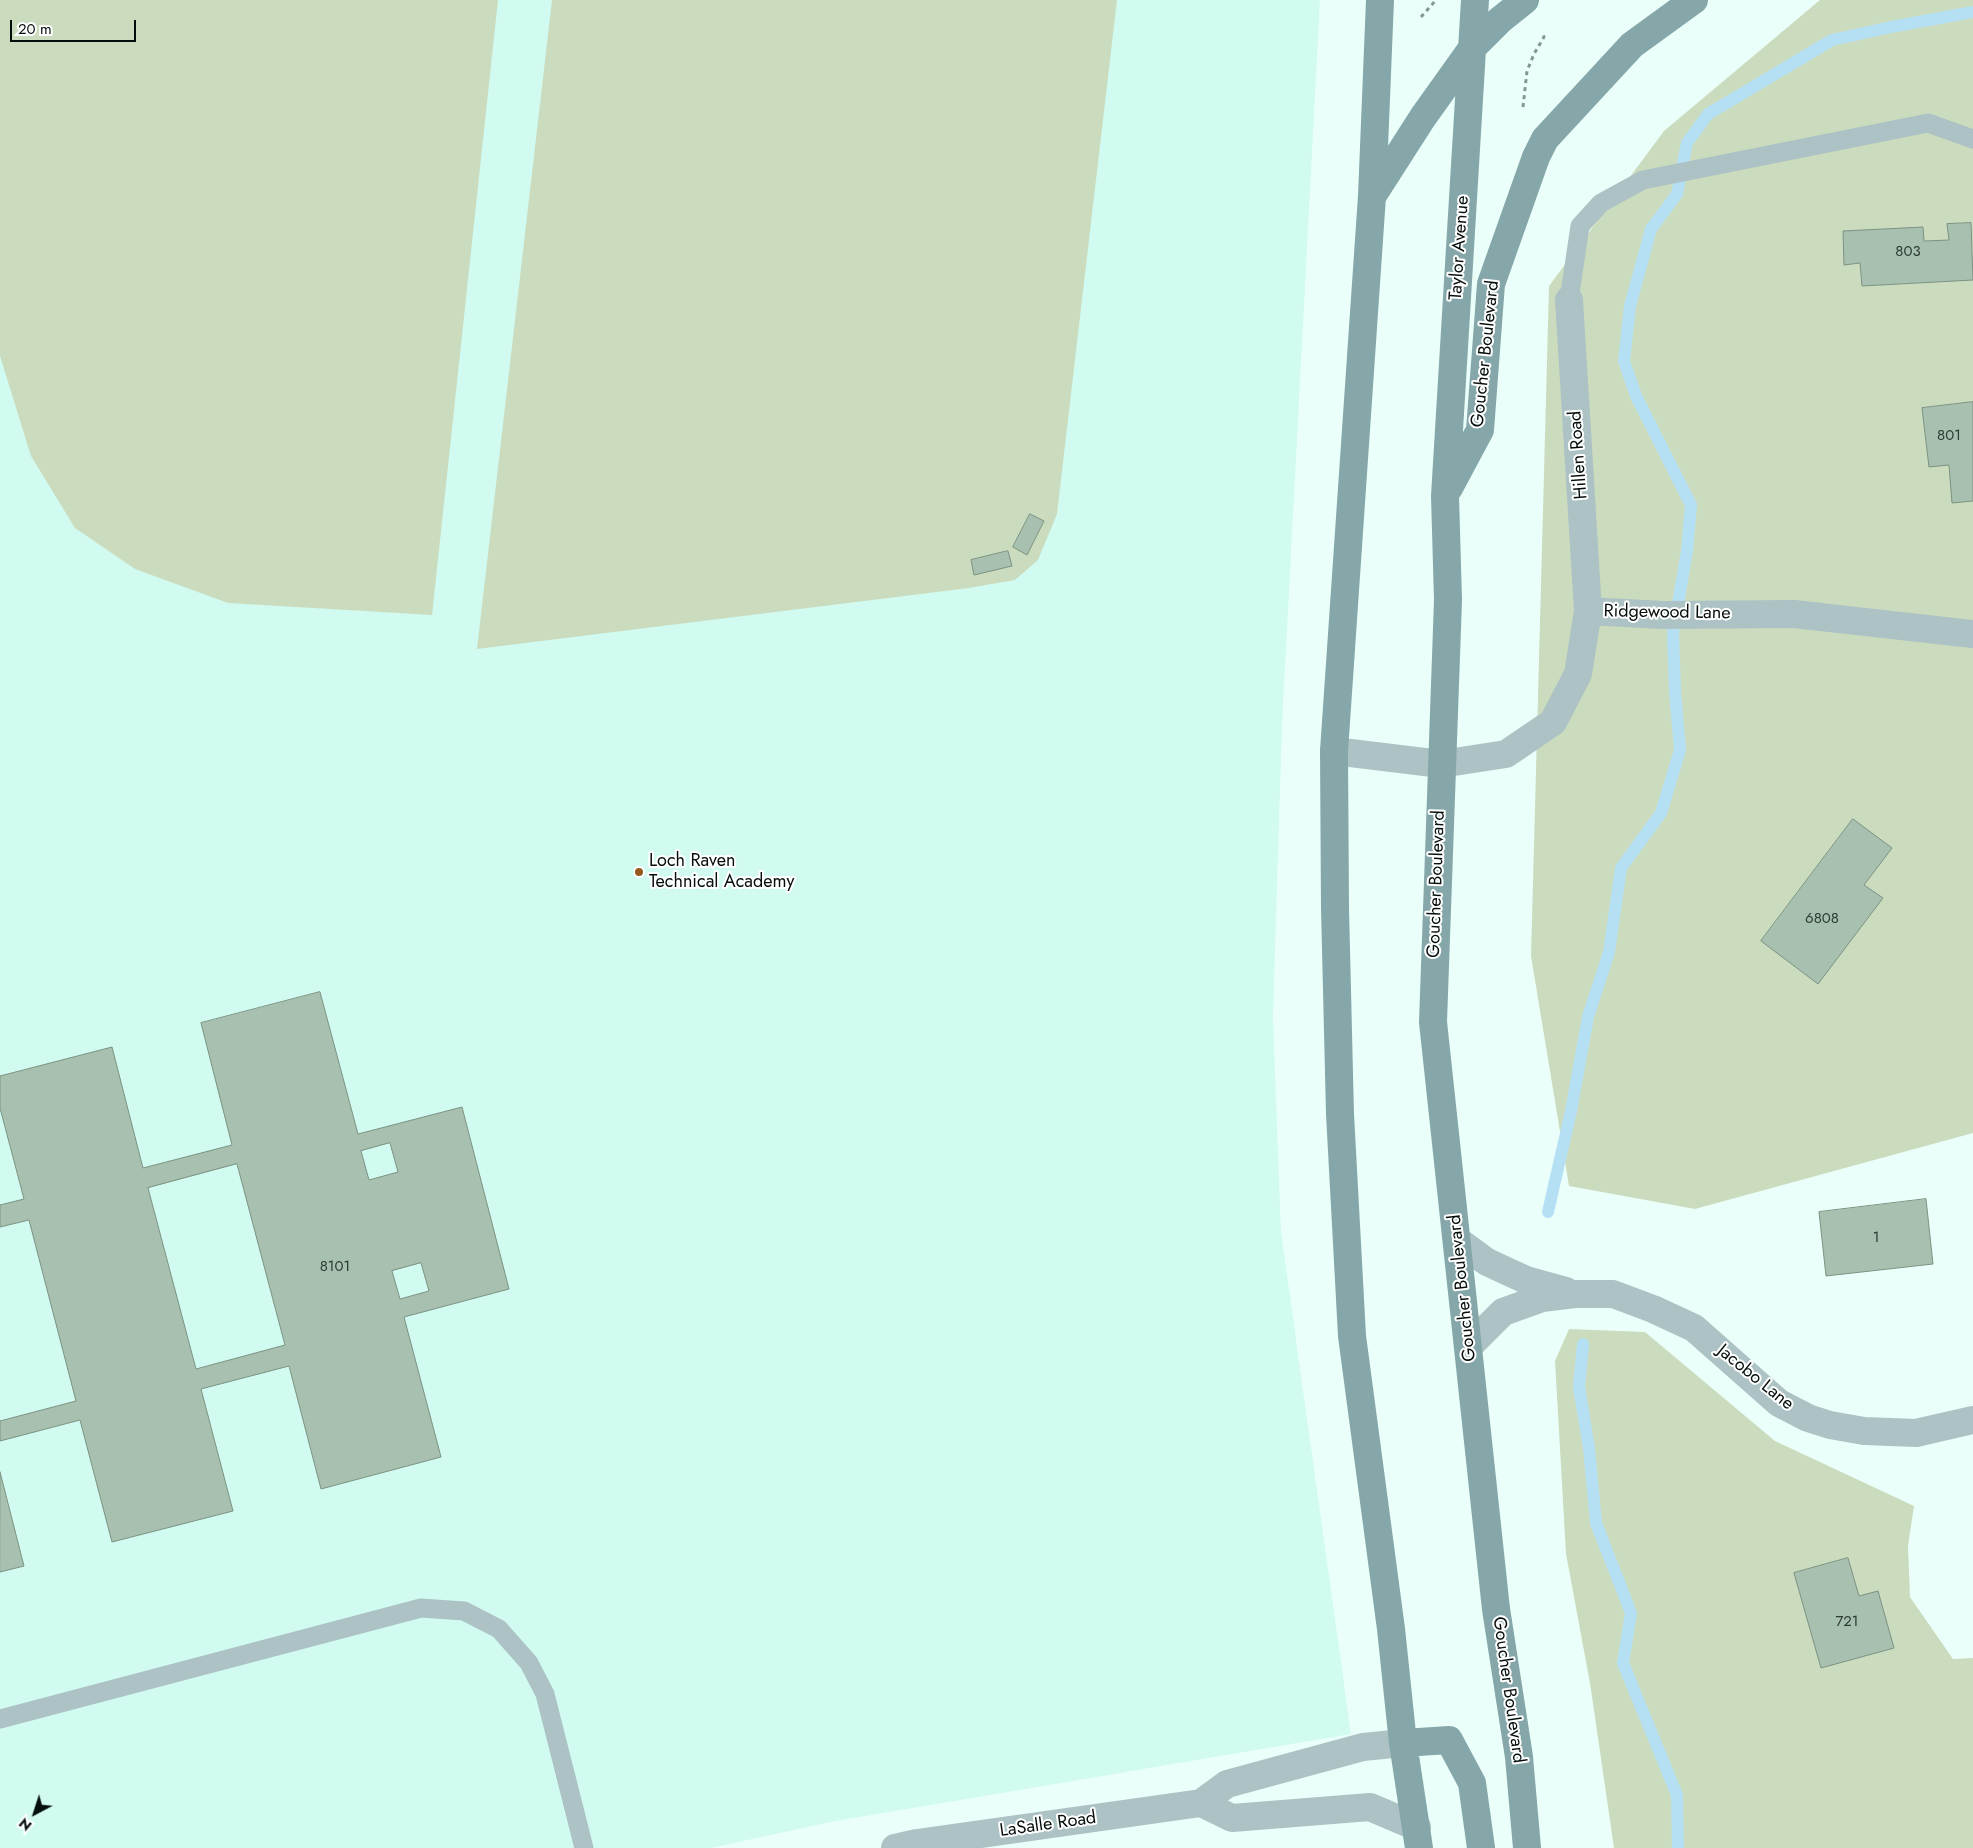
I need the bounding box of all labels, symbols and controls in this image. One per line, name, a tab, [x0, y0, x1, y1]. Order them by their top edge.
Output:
scale bar	[12, 10, 139, 42]
text: 20 m	[18, 18, 52, 40]
street label: Taylor Avenue	[1446, 195, 1474, 301]
house number: 803	[1895, 243, 1921, 261]
street label: Goucher Boulevard	[1468, 279, 1504, 429]
street label: Hillen Road	[1565, 410, 1593, 500]
house number: 801	[1937, 427, 1961, 445]
street label: Ridgewood Lane	[1603, 601, 1731, 625]
street label: Goucher Boulevard	[1424, 810, 1450, 958]
place label: Loch Raven Technical Academy	[649, 851, 794, 894]
marker: Loch Raven Technical Academy	[633, 866, 645, 878]
house number: 6808	[1805, 910, 1839, 928]
street label: Goucher Boulevard	[1445, 1213, 1481, 1363]
house number: 1	[1873, 1229, 1879, 1247]
house number: 8101	[320, 1258, 350, 1276]
street label: Jacobo Lane	[1712, 1341, 1798, 1415]
house number: 721	[1835, 1613, 1859, 1631]
street label: Goucher Boulevard	[1487, 1615, 1529, 1765]
north arrow	[10, 1788, 60, 1838]
street label: LaSalle Road	[998, 1808, 1098, 1842]
text: N	[15, 1813, 36, 1836]

